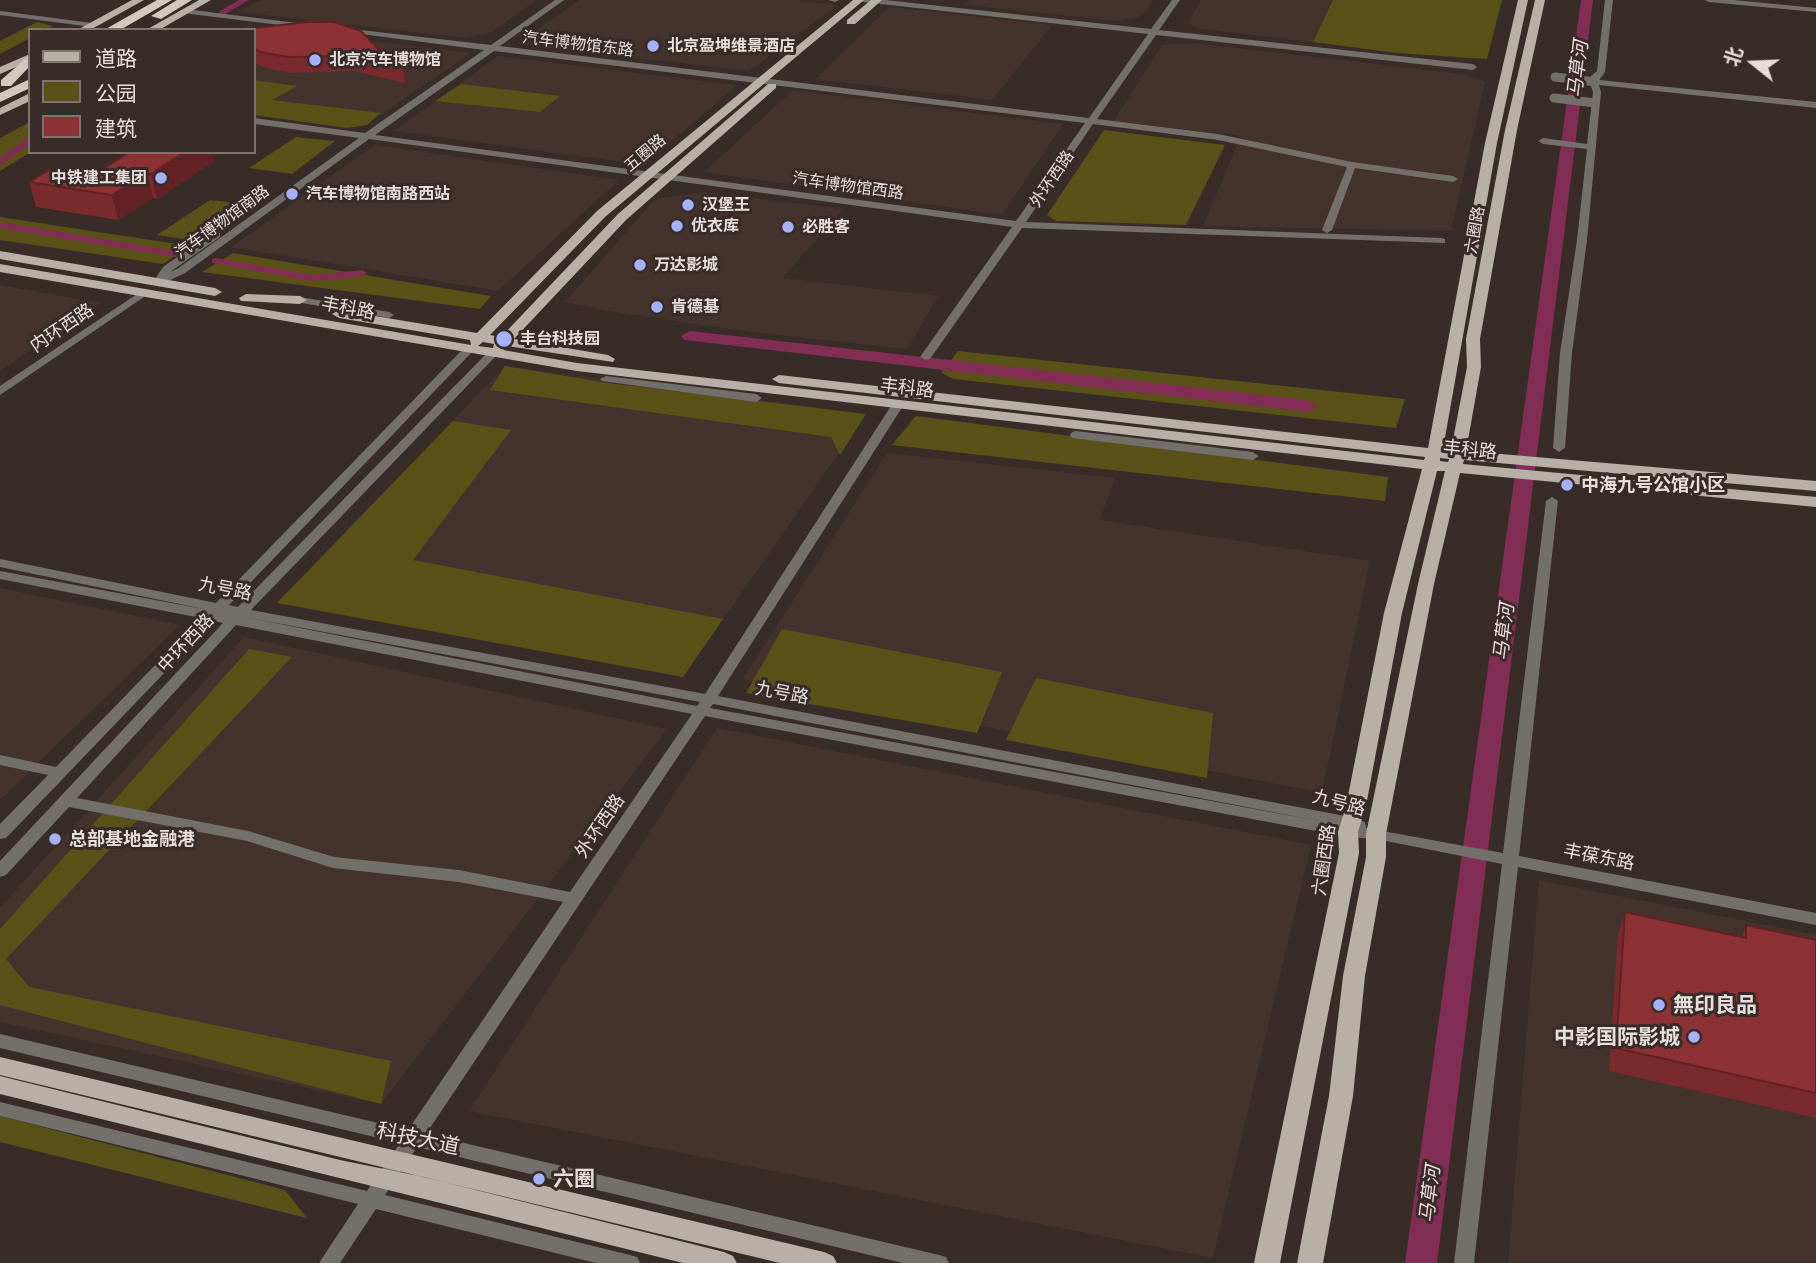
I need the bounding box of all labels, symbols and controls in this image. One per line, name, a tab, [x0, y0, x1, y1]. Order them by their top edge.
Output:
legend	[28, 28, 256, 154]
street label: 汽车博物馆东路	[521, 28, 635, 60]
north arrow	[1718, 28, 1788, 98]
place label: 北京盈坤维景酒店	[667, 36, 795, 56]
marker: 北京盈坤维景酒店	[645, 38, 661, 54]
water label: 马草河	[1563, 39, 1593, 99]
text: 北	[1719, 44, 1746, 69]
text: 道路	[95, 45, 137, 71]
place label: 北京汽车博物馆	[329, 50, 441, 70]
marker: 北京汽车博物馆	[307, 52, 323, 68]
text: 公园	[95, 80, 137, 106]
text: 建筑	[95, 115, 137, 141]
street label: 五圈路	[620, 130, 670, 176]
street label: 外环西路	[1026, 147, 1078, 211]
place label: 中铁建工集团	[51, 168, 147, 188]
street label: 汽车博物馆西路	[791, 169, 905, 203]
marker: 中铁建工集团	[153, 170, 169, 186]
street label: 汽车博物馆南路	[171, 181, 273, 263]
place label: 汽车博物馆南路西站	[306, 184, 450, 204]
marker: 汽车博物馆南路西站	[284, 186, 300, 202]
place label: 汉堡王	[702, 195, 750, 215]
marker: 汉堡王	[680, 197, 696, 213]
street label: 六圈路	[1461, 205, 1489, 255]
place label: 优衣库	[691, 216, 739, 236]
place label: 必胜客	[802, 217, 850, 237]
marker: 优衣库	[669, 218, 685, 234]
marker: 必胜客	[780, 219, 796, 235]
place label: 万达影城	[654, 255, 718, 275]
marker: 万达影城	[632, 257, 648, 273]
street label: 丰科路	[319, 292, 377, 324]
place label: 肯德基	[671, 297, 719, 317]
street label: 内环西路	[26, 299, 98, 357]
marker: 肯德基	[649, 299, 665, 315]
marker: 丰台科技园	[494, 329, 514, 349]
place label: 丰台科技园	[520, 329, 600, 349]
street label: 丰科路	[879, 374, 935, 402]
street label: 丰科路	[1442, 436, 1498, 464]
place label: 中海九号公馆小区	[1581, 474, 1725, 496]
marker: 中海九号公馆小区	[1559, 477, 1575, 493]
street label: 九号路	[196, 573, 254, 605]
water label: 马草河	[1489, 602, 1519, 662]
street label: 中环西路	[154, 609, 218, 677]
street label: 九号路	[753, 677, 811, 709]
street label: 九号路	[1310, 786, 1368, 820]
street label: 外环西路	[571, 790, 629, 862]
street label: 六圈西路	[1308, 823, 1340, 897]
place label: 总部基地金融港	[69, 828, 195, 850]
marker: 总部基地金融港	[47, 831, 63, 847]
street label: 丰葆东路	[1562, 840, 1636, 874]
place label: 無印良品	[1673, 992, 1757, 1018]
marker: 無印良品	[1651, 997, 1667, 1013]
place label: 中影国际影城	[1554, 1024, 1680, 1050]
marker: 中影国际影城	[1686, 1029, 1702, 1045]
street label: 科技大道	[374, 1118, 462, 1160]
water label: 马草河	[1415, 1164, 1445, 1224]
place label: 六圈	[553, 1166, 595, 1192]
marker: 六圈	[531, 1171, 547, 1187]

